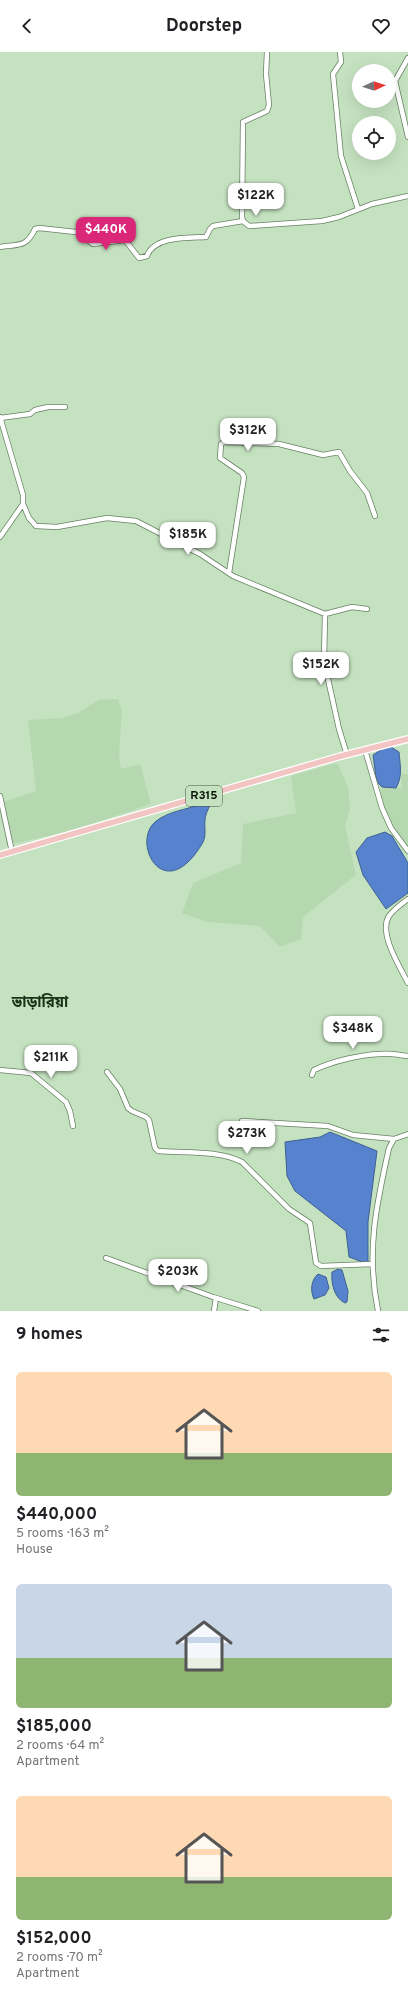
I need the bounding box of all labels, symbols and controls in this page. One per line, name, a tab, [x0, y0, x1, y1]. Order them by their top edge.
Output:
icon: back	[16, 15, 38, 37]
text: Doorstep	[166, 15, 242, 38]
icon: heart	[370, 15, 392, 37]
north arrow	[352, 64, 396, 108]
map controls	[352, 64, 396, 160]
button: locate	[352, 116, 396, 160]
pin: $122K	[228, 183, 284, 217]
text: $122K	[237, 188, 275, 204]
pin: $440K	[78, 217, 134, 251]
text: $440K	[85, 222, 127, 238]
pin: $312K	[220, 418, 276, 452]
text: $312K	[229, 423, 267, 439]
pin: $185K	[160, 522, 216, 556]
text: $185K	[169, 527, 207, 543]
pin: $152K	[293, 652, 349, 686]
text: $152K	[302, 657, 340, 673]
road number: R315	[186, 786, 222, 806]
district label: ভাড়ারিয়া	[11, 993, 69, 1013]
pin: $348K	[325, 1016, 381, 1050]
text: $348K	[332, 1021, 374, 1037]
pin: $211K	[23, 1045, 79, 1079]
text: $211K	[33, 1050, 69, 1066]
pin: $273K	[219, 1121, 275, 1155]
text: $273K	[227, 1126, 267, 1142]
pin: $203K	[150, 1259, 206, 1293]
text: $203K	[157, 1264, 199, 1280]
text: 9 homes	[16, 1324, 83, 1346]
icon: filters	[370, 1324, 392, 1346]
icon: home	[168, 1398, 240, 1470]
text: $440,000	[16, 1504, 97, 1526]
text: 5 rooms · 163 m²	[16, 1526, 109, 1542]
text: House	[16, 1542, 53, 1558]
icon: home	[168, 1610, 240, 1682]
text: $185,000	[16, 1716, 92, 1738]
text: 2 rooms · 64 m²	[16, 1738, 104, 1754]
text: Apartment	[16, 1754, 79, 1770]
icon: home	[168, 1822, 240, 1894]
text: $152,000	[16, 1928, 92, 1950]
text: 2 rooms · 70 m²	[16, 1950, 103, 1966]
text: Apartment	[16, 1966, 79, 1982]

